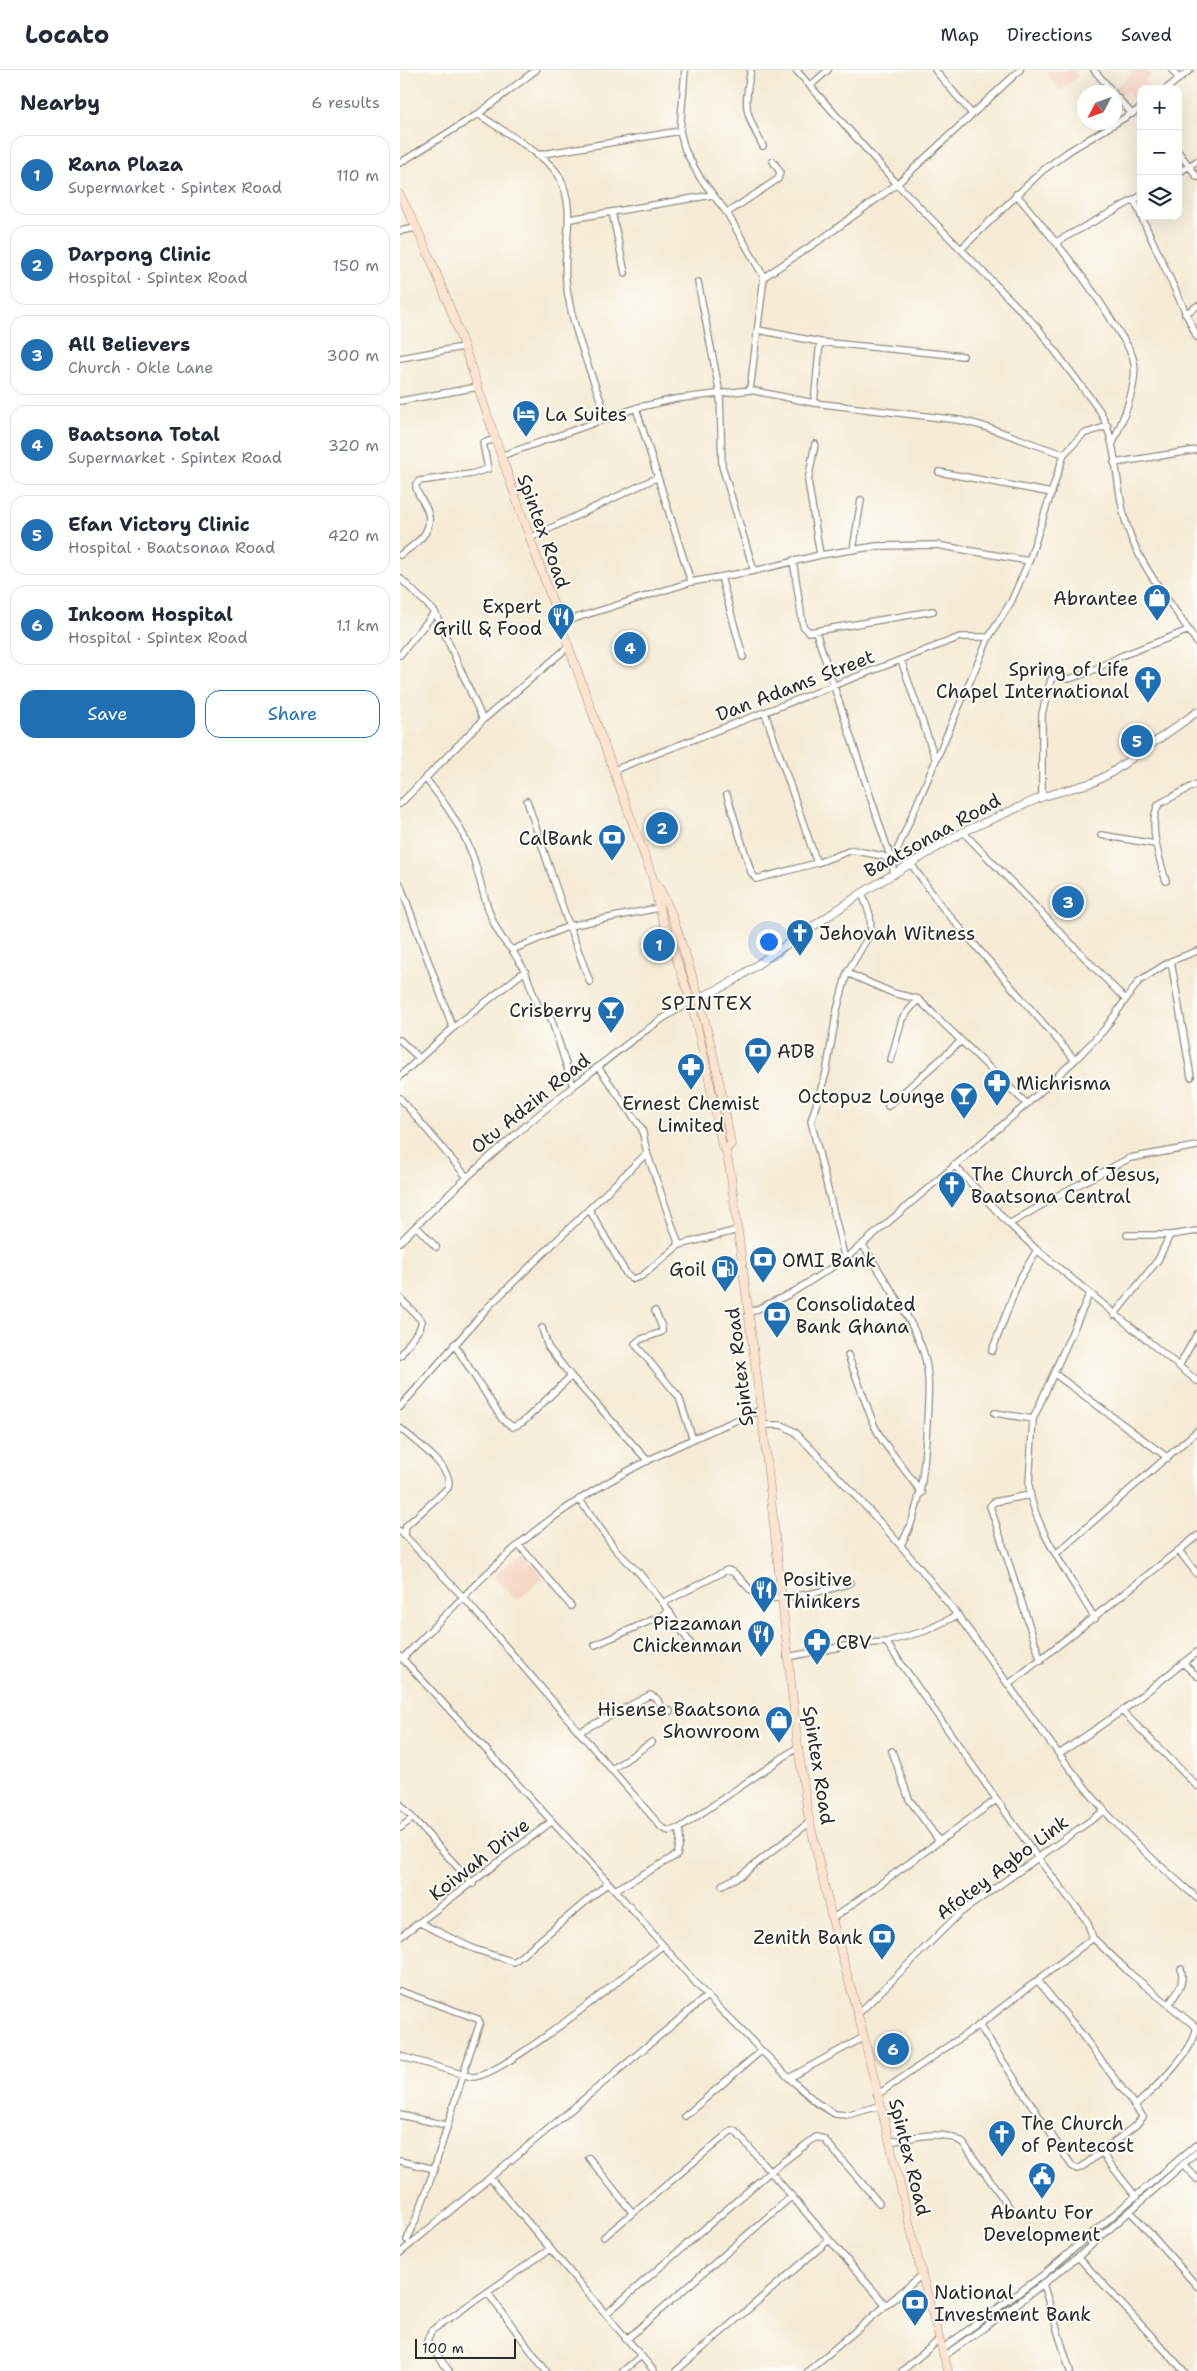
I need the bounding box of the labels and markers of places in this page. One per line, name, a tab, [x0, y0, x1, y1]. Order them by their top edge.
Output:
hotel icon: La Suites	[511, 399, 541, 438]
place label: La Suites	[545, 402, 627, 427]
shop icon: Abrantee	[1142, 583, 1172, 622]
place label: Abrantee	[1053, 586, 1138, 611]
place label: Expert Grill & Food	[433, 594, 542, 641]
restaurant icon: Expert Grill & Food	[546, 602, 576, 641]
pin: 4	[614, 629, 646, 667]
place label: Spring of Life Chapel International	[936, 657, 1129, 704]
church icon: Spring of Life Chapel International	[1133, 665, 1163, 704]
pin: 5	[1121, 722, 1153, 760]
pin: 2	[646, 809, 678, 847]
bank icon: CalBank	[597, 823, 627, 862]
place label: CalBank	[519, 826, 593, 851]
pin: 3	[1052, 883, 1084, 921]
church icon: Jehovah Witness	[785, 918, 815, 957]
place label: Jehovah Witness	[819, 921, 975, 946]
pin: 1	[643, 926, 675, 964]
bar icon: Crisberry	[596, 995, 626, 1034]
place label: Crisberry	[509, 998, 592, 1023]
bank icon: ADB	[743, 1036, 773, 1075]
place label: ADB	[777, 1039, 815, 1064]
pharmacy icon: Ernest Chemist Limited	[676, 1052, 706, 1091]
pharmacy icon: Michrisma	[982, 1068, 1012, 1107]
place label: Michrisma	[1016, 1071, 1111, 1096]
bar icon: Octopuz Lounge	[949, 1081, 979, 1120]
place label: Octopuz Lounge	[798, 1084, 945, 1109]
place label: Ernest Chemist Limited	[622, 1091, 760, 1138]
place label: The Church of Jesus, Baatsona Central	[971, 1162, 1160, 1209]
church icon: The Church of Jesus, Baatsona Central	[937, 1170, 967, 1209]
bank icon: OMI Bank	[748, 1245, 778, 1284]
place label: OMI Bank	[782, 1248, 876, 1273]
fuel station icon: Goil	[710, 1254, 740, 1293]
place label: Goil	[669, 1257, 706, 1282]
place label: Consolidated Bank Ghana	[796, 1292, 916, 1339]
bank icon: Consolidated Bank Ghana	[762, 1300, 792, 1339]
place label: Positive Thinkers	[783, 1567, 861, 1614]
restaurant icon: Positive Thinkers	[749, 1575, 779, 1614]
place label: Pizzaman Chickenman	[632, 1611, 742, 1658]
restaurant icon: Pizzaman Chickenman	[746, 1619, 776, 1658]
pharmacy icon: CBV	[802, 1627, 832, 1666]
place label: CBV	[836, 1630, 872, 1655]
place label: Hisense Baatsona Showroom	[597, 1697, 760, 1744]
shop icon: Hisense Baatsona Showroom	[764, 1705, 794, 1744]
bank icon: Zenith Bank	[867, 1922, 897, 1961]
place label: Zenith Bank	[753, 1925, 863, 1950]
pin: 6	[877, 2030, 909, 2068]
place label: The Church of Pentecost	[1021, 2111, 1134, 2158]
church icon: The Church of Pentecost	[987, 2119, 1017, 2158]
public building icon: Abantu For Development	[1027, 2161, 1057, 2200]
place label: Abantu For Development	[983, 2200, 1101, 2247]
place label: National Investment Bank	[934, 2280, 1091, 2327]
bank icon: National Investment Bank	[900, 2288, 930, 2327]

